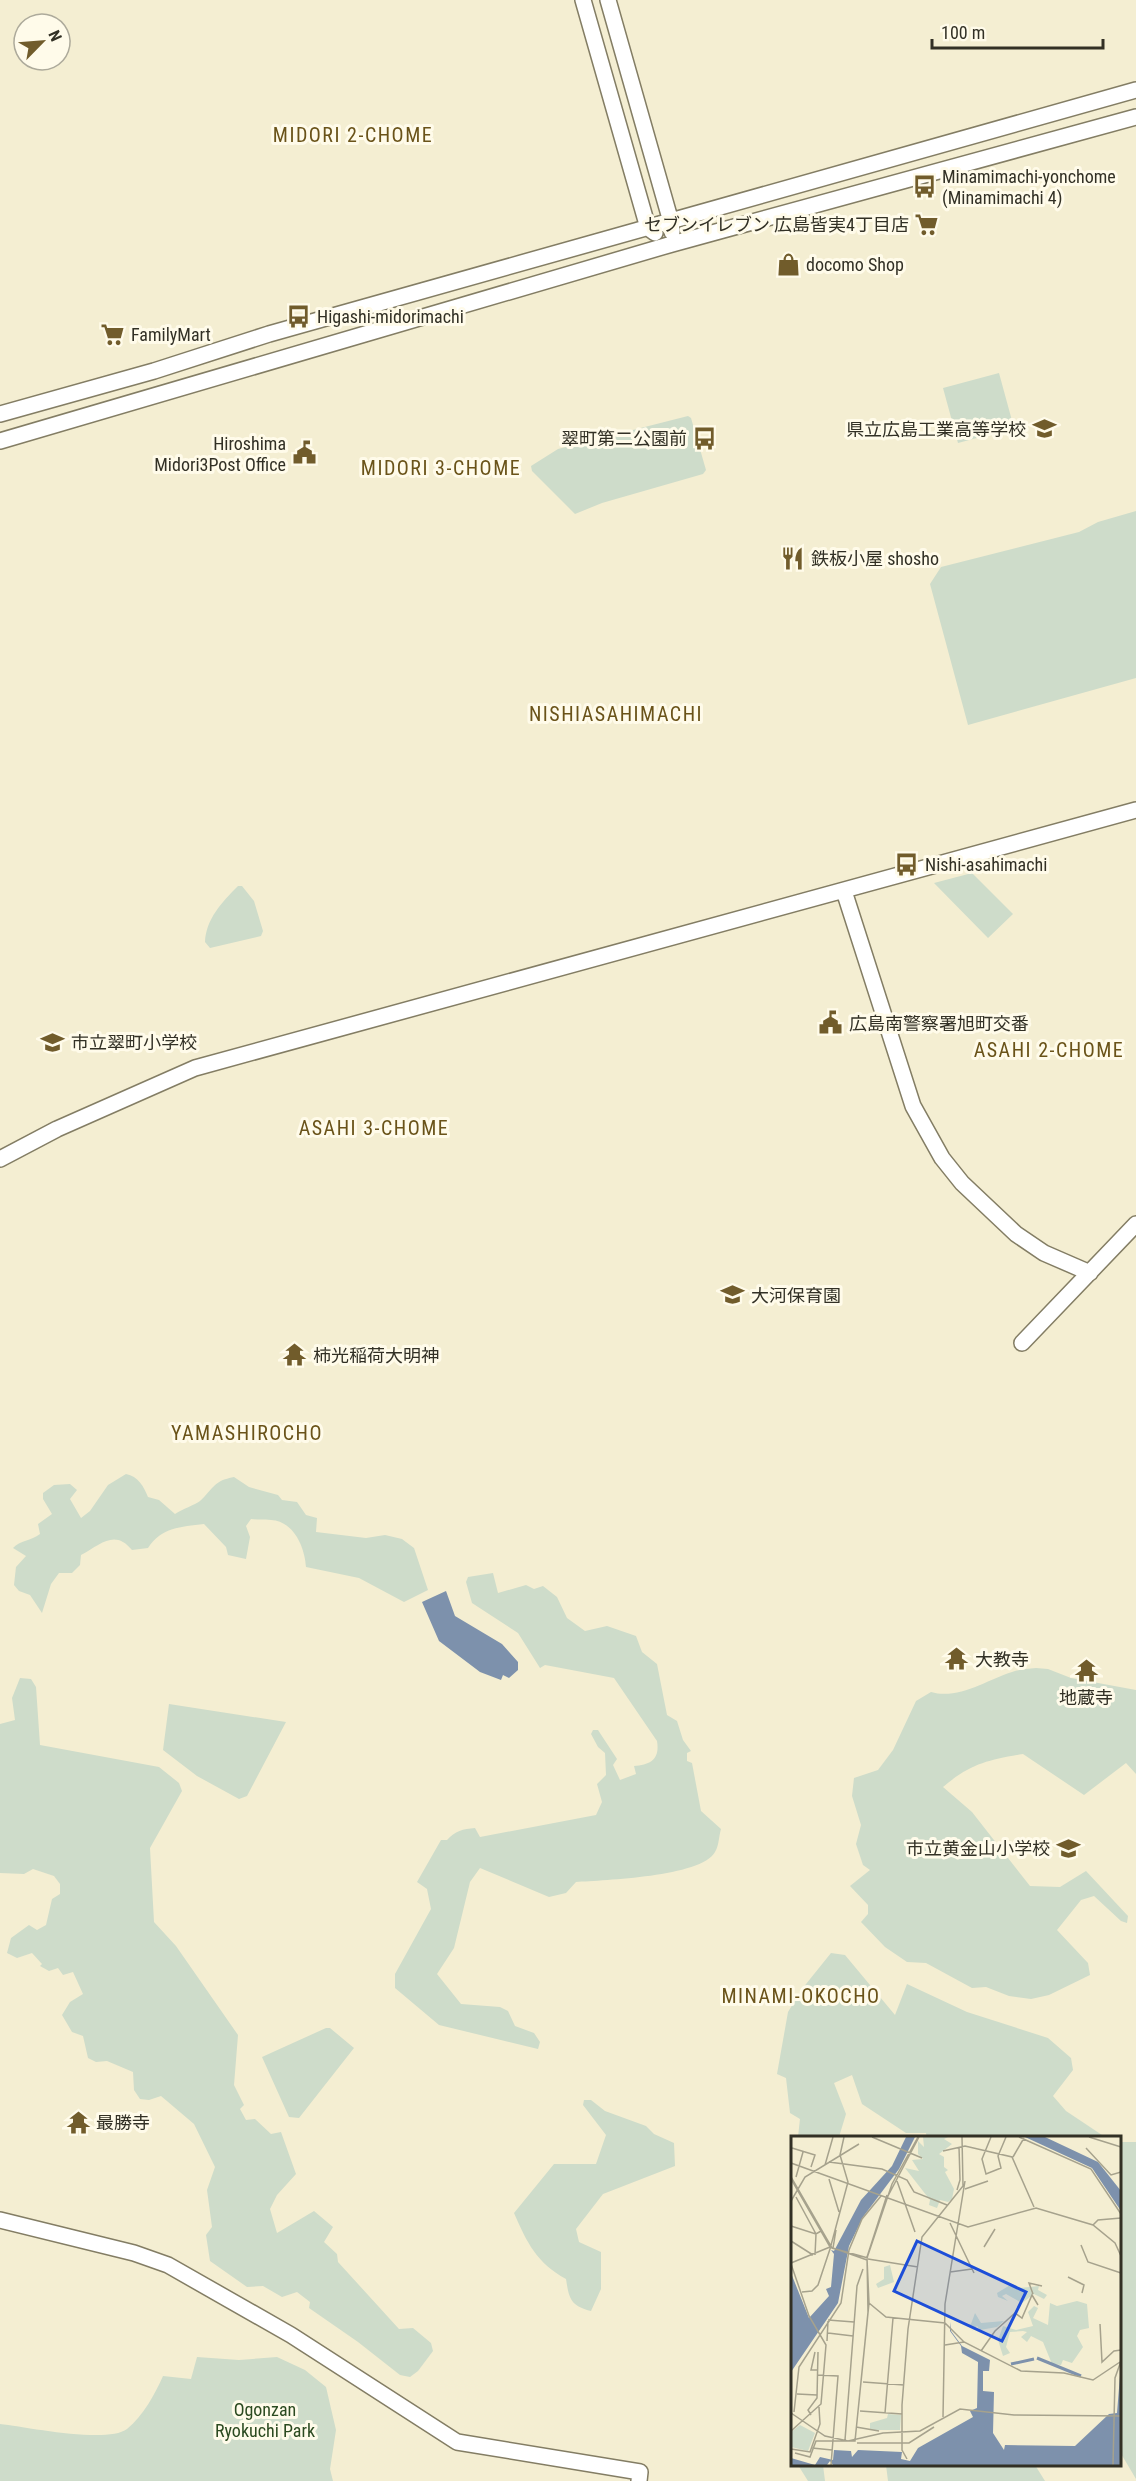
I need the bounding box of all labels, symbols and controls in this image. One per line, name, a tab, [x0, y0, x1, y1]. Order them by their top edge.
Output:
north arrow	[12, 12, 72, 72]
scale bar	[932, 12, 1103, 50]
text: 100 m	[941, 22, 985, 43]
text: N	[44, 27, 66, 44]
district label: MIDORI 2-CHOME	[273, 123, 433, 147]
place label: Minamimachi-yonchome (Minamimachi 4)	[942, 166, 1116, 209]
bus stop icon: Minamimachi-yonchome (Minamimachi 4)	[911, 173, 937, 199]
supermarket icon: セブンイレブン 広島皆実4丁目店	[914, 211, 940, 237]
place label: セブンイレブン 広島皆実4丁目店	[644, 214, 909, 235]
shop icon: docomo Shop	[775, 251, 801, 277]
place label: docomo Shop	[806, 254, 904, 275]
bus stop icon: Higashi-midorimachi	[286, 303, 312, 329]
place label: Higashi-midorimachi	[317, 306, 464, 327]
supermarket icon: FamilyMart	[100, 321, 126, 347]
place label: FamilyMart	[131, 324, 211, 345]
school or university icon: 県立広島工業高等学校	[1031, 416, 1057, 442]
place label: 県立広島工業高等学校	[846, 419, 1026, 440]
bus stop icon: 翠町第二公園前	[692, 425, 718, 451]
place label: 翠町第二公園前	[561, 428, 687, 449]
place label: Hiroshima Midori3Post Office	[154, 433, 286, 475]
public building icon: Hiroshima Midori3Post Office	[291, 440, 317, 466]
district label: MIDORI 3-CHOME	[361, 456, 521, 480]
restaurant icon: 鉄板小屋 shosho	[780, 545, 806, 571]
place label: 鉄板小屋 shosho	[811, 548, 939, 569]
district label: NISHIASAHIMACHI	[529, 702, 703, 726]
bus stop icon: Nishi-asahimachi	[894, 851, 920, 877]
place label: Nishi-asahimachi	[925, 854, 1047, 875]
public building icon: 広島南警察署旭町交番	[818, 1010, 844, 1036]
place label: 広島南警察署旭町交番	[849, 1013, 1029, 1034]
school or university icon: 市立翠町小学校	[40, 1029, 66, 1055]
place label: 市立翠町小学校	[71, 1032, 197, 1053]
district label: ASAHI 2-CHOME	[974, 1038, 1124, 1062]
district label: ASAHI 3-CHOME	[299, 1116, 449, 1140]
school or university icon: 大河保育園	[720, 1282, 746, 1308]
place label: 大河保育園	[751, 1285, 841, 1306]
temple icon: 柿光稲荷大明神	[282, 1342, 308, 1368]
place label: 柿光稲荷大明神	[313, 1345, 439, 1366]
district label: YAMASHIROCHO	[171, 1421, 323, 1445]
temple icon: 大教寺	[944, 1646, 970, 1672]
place label: 大教寺	[975, 1649, 1029, 1670]
temple icon: 地蔵寺	[1073, 1658, 1099, 1684]
place label: 地蔵寺	[1059, 1687, 1113, 1708]
school or university icon: 市立黄金山小学校	[1055, 1835, 1081, 1861]
place label: 市立黄金山小学校	[906, 1838, 1050, 1859]
district label: MINAMI-OKOCHO	[721, 1984, 881, 2008]
temple icon: 最勝寺	[65, 2109, 91, 2135]
place label: 最勝寺	[96, 2112, 150, 2133]
inset map	[791, 2136, 1121, 2466]
park label: Ogonzan Ryokuchi Park	[215, 2399, 315, 2441]

